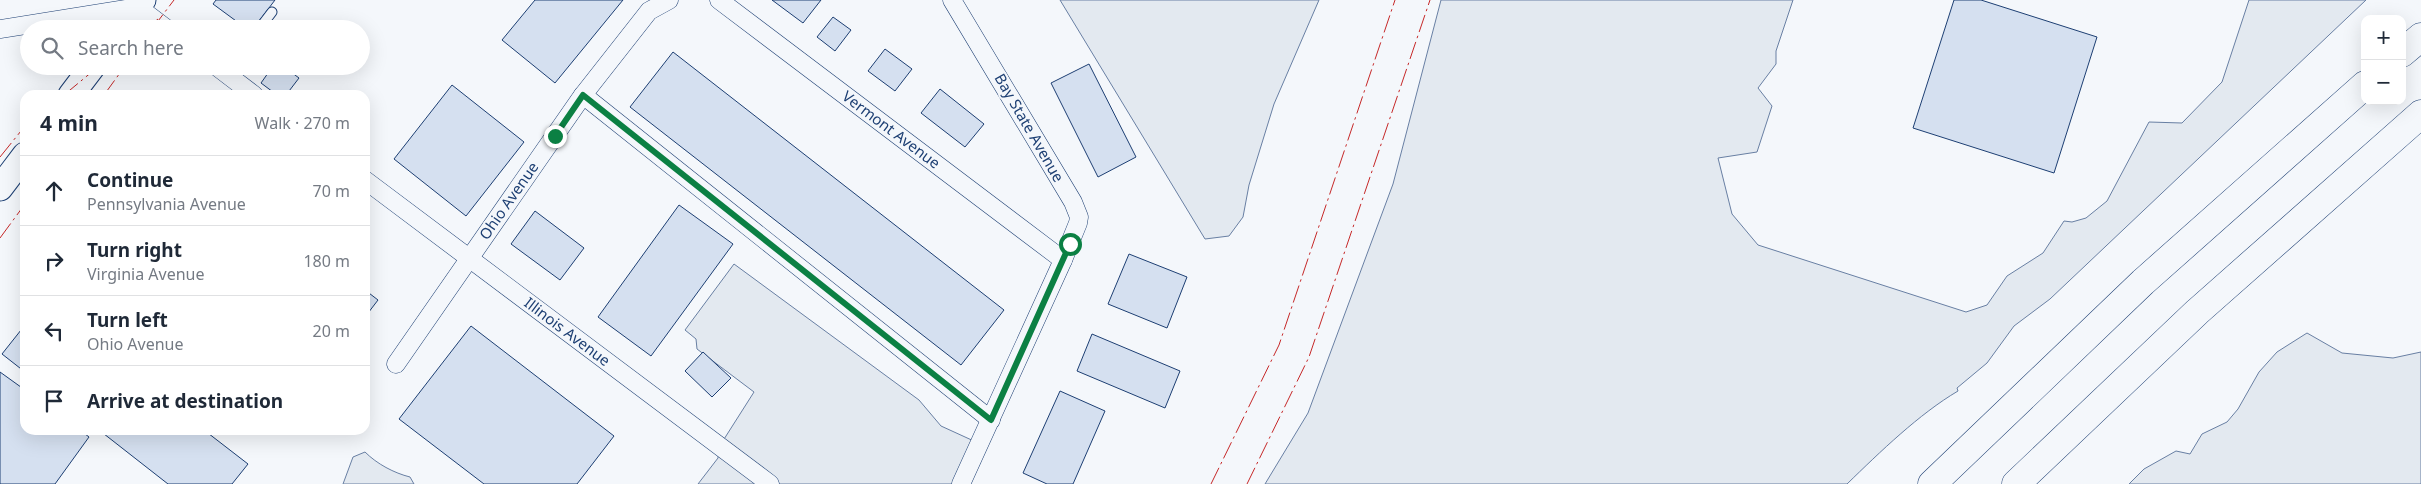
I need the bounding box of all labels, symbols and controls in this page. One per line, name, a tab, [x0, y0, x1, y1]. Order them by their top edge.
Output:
map controls	[2361, 15, 2406, 105]
button: +	[2361, 15, 2406, 60]
search box	[20, 20, 370, 75]
icon: search	[38, 34, 66, 62]
text: Search here	[78, 35, 184, 61]
button: −	[2361, 60, 2406, 105]
street label: Bay State Avenue	[991, 70, 1069, 185]
street label: Vermont Avenue	[839, 86, 945, 173]
text: 4 min	[40, 109, 98, 137]
text: Walk · 270 m	[255, 112, 350, 134]
route end	[544, 125, 567, 148]
street label: Ohio Avenue	[474, 158, 542, 243]
text: Continue	[87, 167, 173, 193]
icon: ahead	[40, 177, 68, 205]
text: 70 m	[313, 180, 350, 202]
text: Pennsylvania Avenue	[87, 193, 246, 215]
route start	[1059, 233, 1082, 256]
text: Turn right	[87, 237, 182, 263]
icon: right	[40, 247, 68, 275]
text: 180 m	[303, 250, 350, 272]
text: Virginia Avenue	[87, 263, 204, 285]
street label: Illinois Avenue	[521, 292, 615, 370]
text: Turn left	[87, 307, 168, 333]
icon: left	[40, 317, 68, 345]
text: 20 m	[313, 320, 350, 342]
text: Ohio Avenue	[87, 333, 184, 355]
icon: arrive	[40, 387, 68, 415]
text: Arrive at destination	[87, 388, 283, 414]

